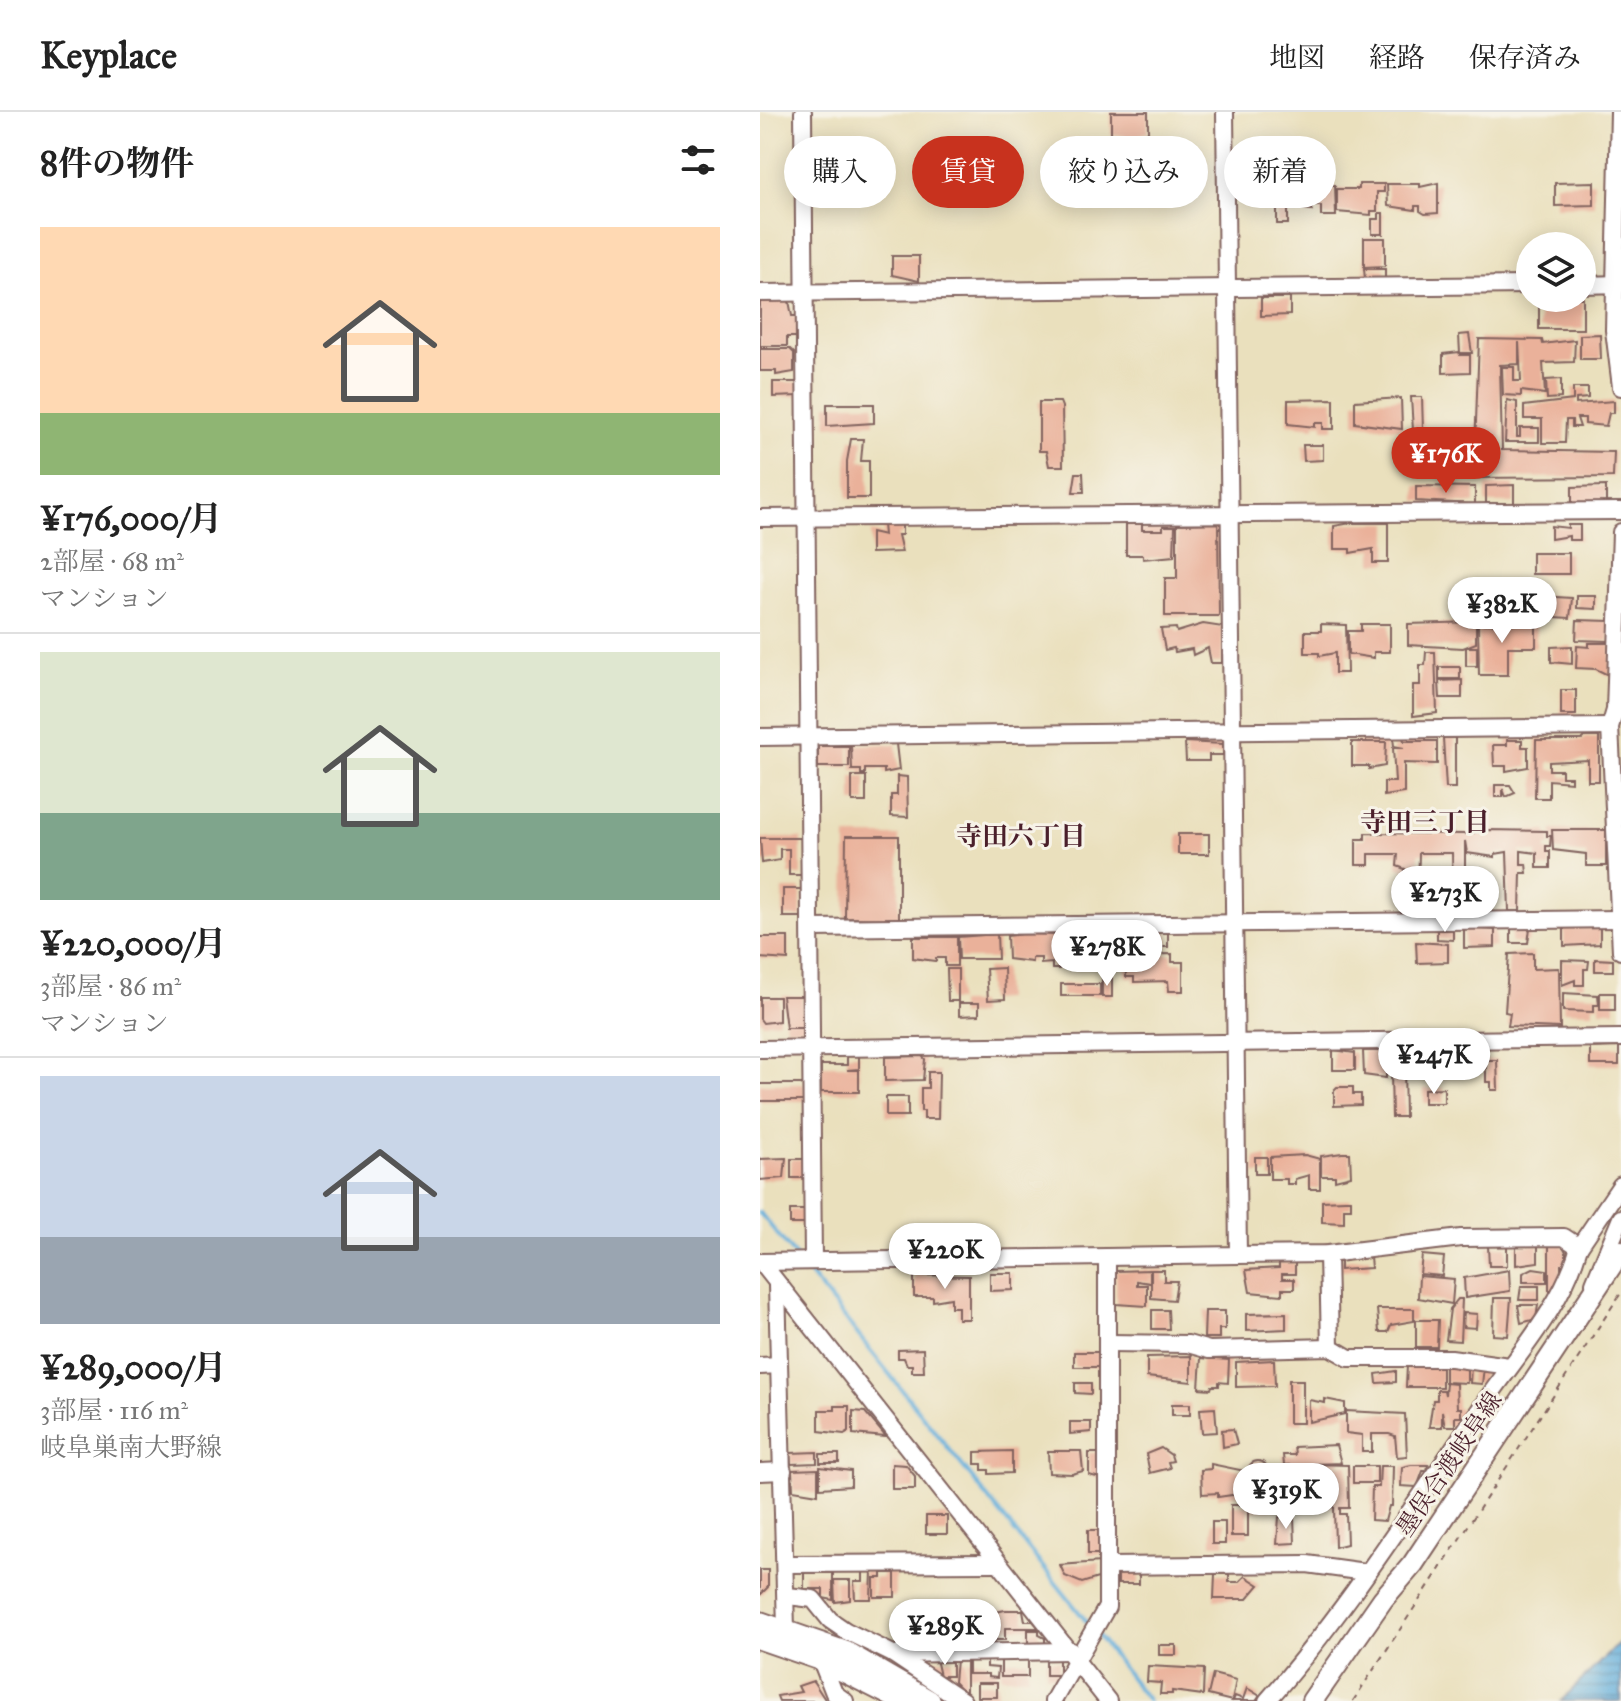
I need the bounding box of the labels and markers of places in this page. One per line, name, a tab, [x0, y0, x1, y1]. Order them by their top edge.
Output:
pin: ¥176K	[1390, 427, 1502, 495]
pin: ¥382K	[1446, 577, 1558, 645]
pin: ¥273K	[1389, 866, 1501, 934]
pin: ¥278K	[1051, 920, 1163, 988]
pin: ¥247K	[1378, 1028, 1490, 1096]
pin: ¥220K	[889, 1223, 1001, 1291]
pin: ¥319K	[1230, 1463, 1342, 1531]
pin: ¥289K	[889, 1599, 1001, 1667]

